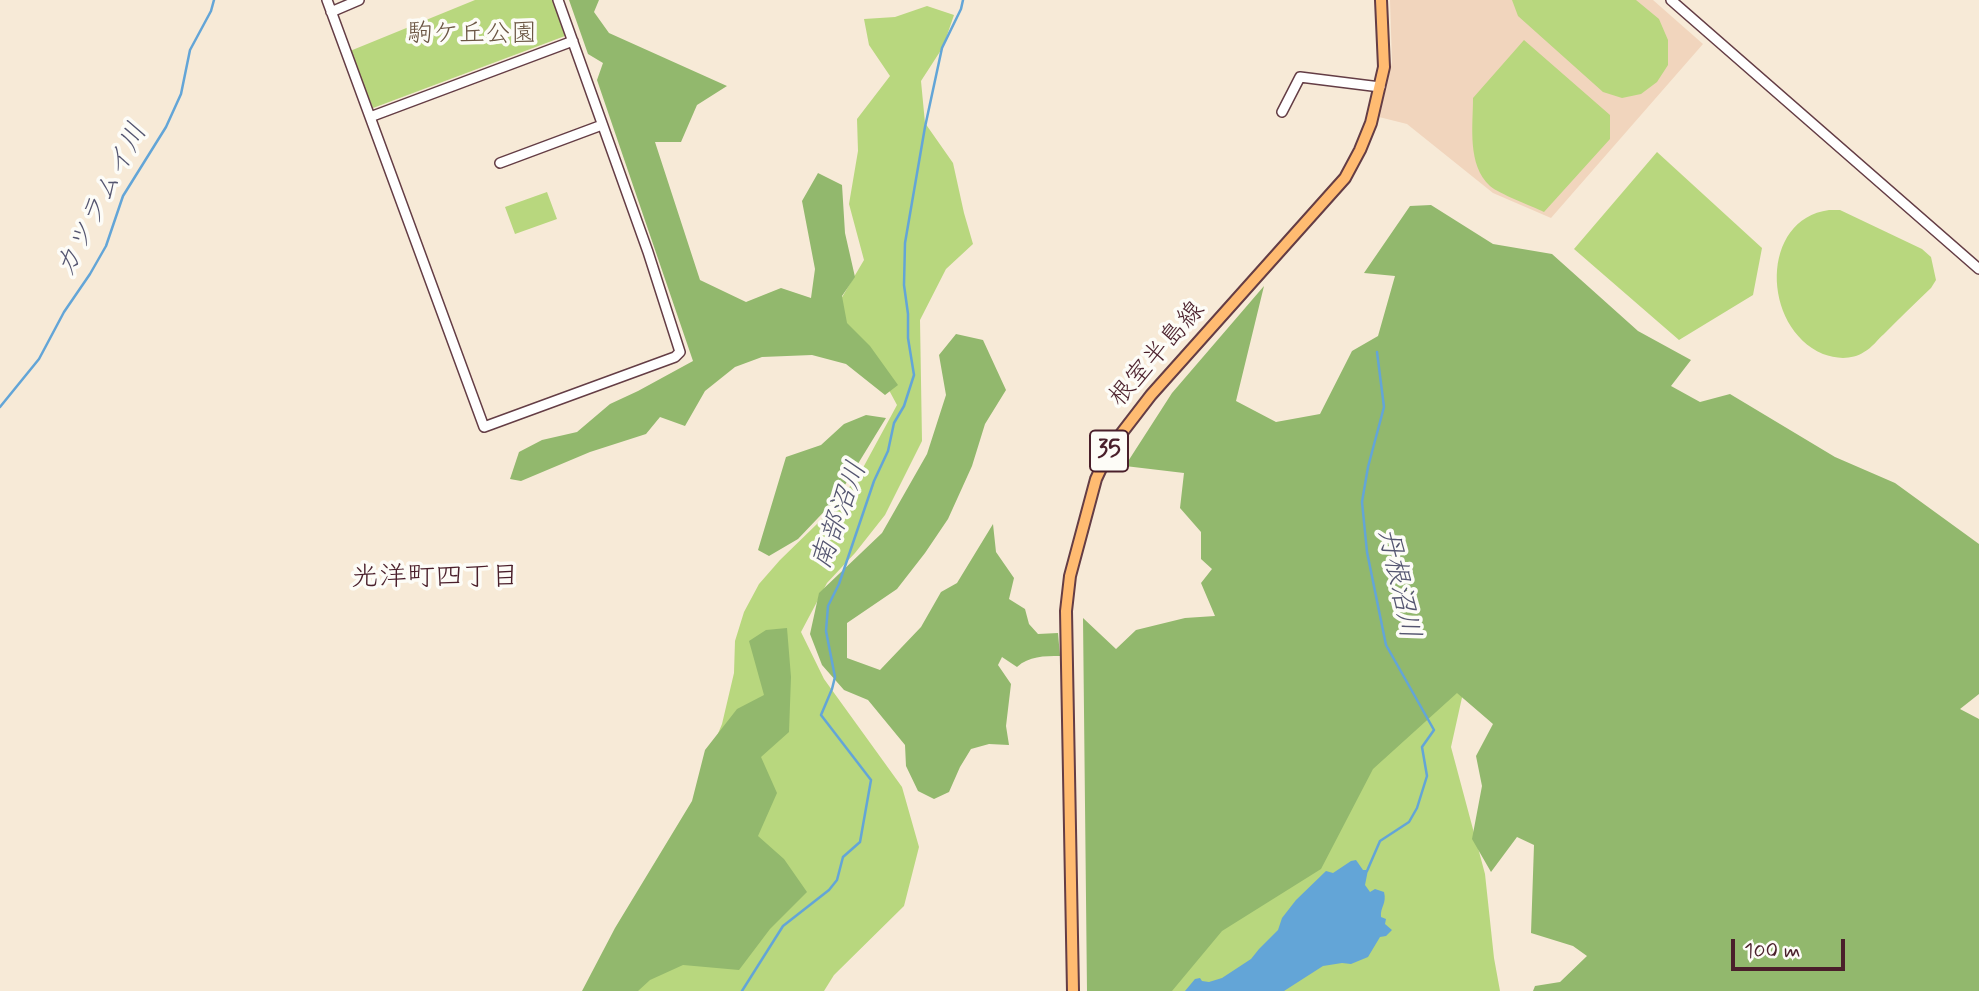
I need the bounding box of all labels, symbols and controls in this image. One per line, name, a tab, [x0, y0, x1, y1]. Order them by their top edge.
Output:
park label: 駒ケ丘公園	[407, 20, 537, 52]
water label: カツラムイ川	[50, 119, 156, 283]
street label: 根室半島線	[1104, 296, 1212, 414]
road number: 35	[1090, 430, 1128, 472]
water label: 南部沼川	[806, 458, 876, 574]
water label: 丹根沼川	[1369, 526, 1425, 642]
district label: 光洋町四丁目	[351, 562, 519, 596]
scale bar	[1734, 925, 1848, 969]
text: 100 m	[1744, 937, 1800, 965]

